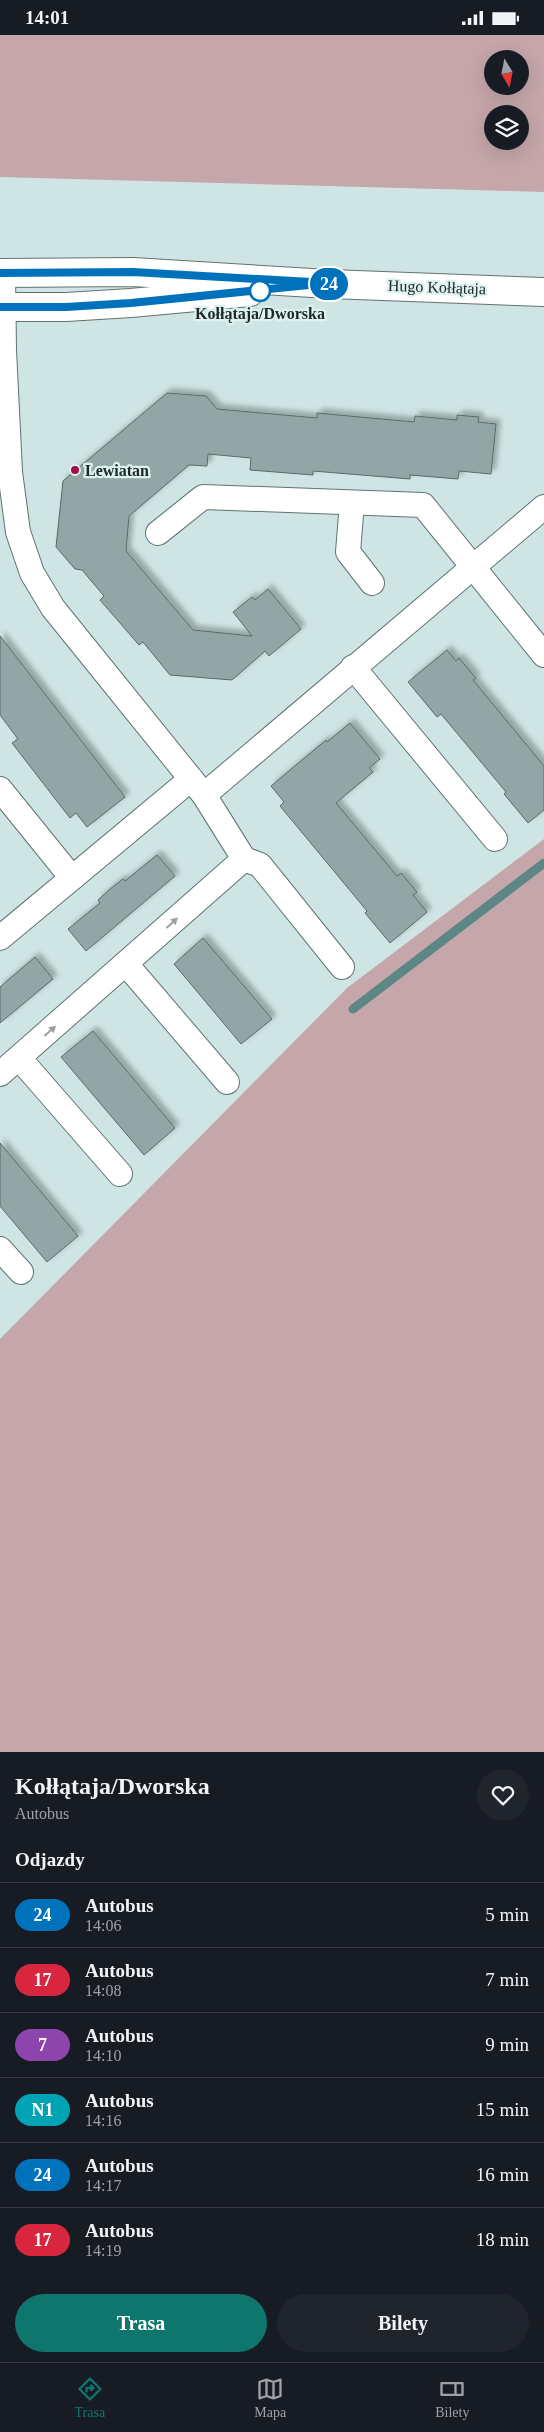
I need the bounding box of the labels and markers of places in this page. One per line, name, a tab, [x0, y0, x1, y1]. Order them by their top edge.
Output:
marker: Kołłątaja/Dworska	[249, 280, 271, 302]
place label: Kołłątaja/Dworska	[195, 305, 325, 323]
place label: Lewiatan	[85, 462, 149, 479]
marker: Lewiatan	[69, 464, 81, 476]

